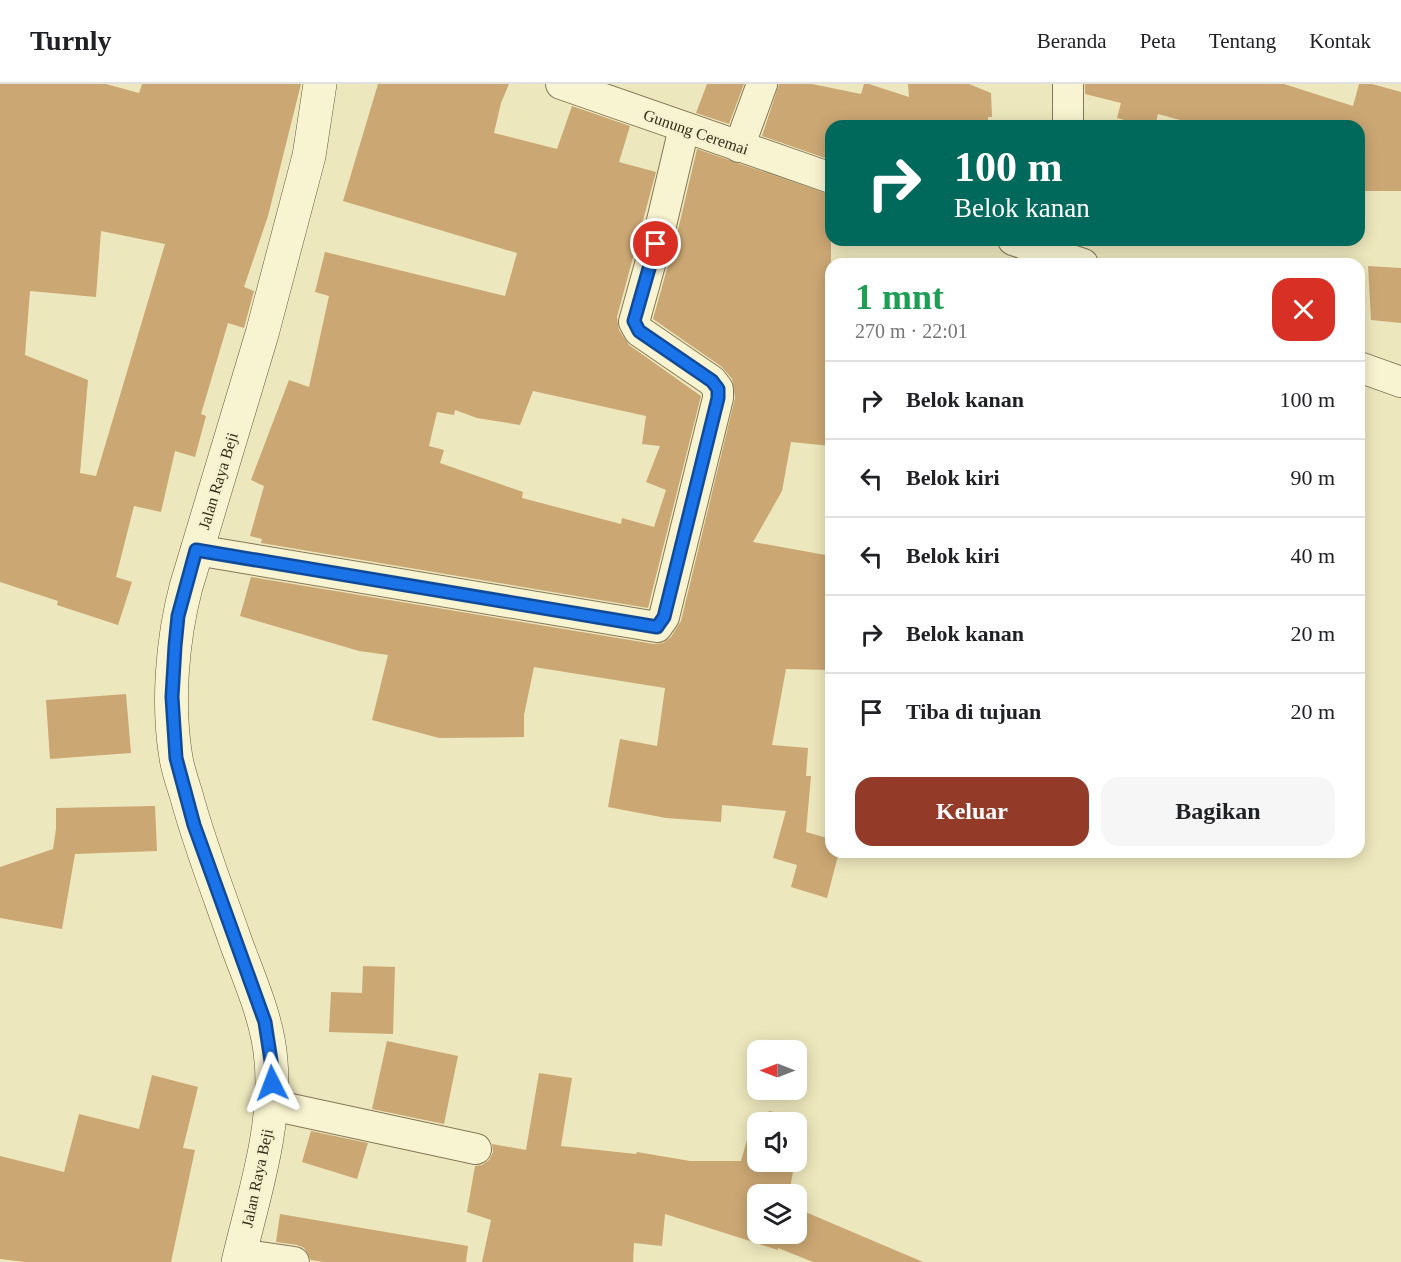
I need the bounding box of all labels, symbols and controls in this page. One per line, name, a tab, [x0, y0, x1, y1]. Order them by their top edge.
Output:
text: Turnly	[30, 25, 111, 56]
text: Beranda	[1037, 29, 1107, 53]
text: Peta	[1140, 29, 1176, 53]
text: Tentang	[1209, 29, 1276, 53]
text: Kontak	[1309, 29, 1371, 53]
street label: Gunung Ceremai	[641, 106, 751, 159]
icon: right	[855, 144, 933, 222]
text: 100 m	[954, 144, 1063, 190]
text: Belok kanan	[954, 193, 1090, 223]
pin	[630, 218, 681, 269]
icon: arrive	[639, 227, 672, 260]
text: 1 mnt	[855, 277, 944, 317]
button: close	[1272, 278, 1335, 341]
text: 270 m · 22:01	[855, 320, 968, 342]
icon: right	[855, 384, 888, 417]
text: Belok kanan	[906, 387, 1024, 412]
text: 100 m	[1279, 387, 1335, 412]
street label: Jalan Raya Beji	[195, 430, 242, 532]
icon: left	[855, 462, 888, 495]
text: Belok kiri	[906, 465, 1000, 490]
text: 90 m	[1290, 465, 1335, 490]
icon: left	[855, 540, 888, 573]
text: Belok kiri	[906, 543, 1000, 568]
text: 40 m	[1290, 543, 1335, 568]
icon: right	[855, 618, 888, 651]
text: Belok kanan	[906, 621, 1024, 646]
text: 20 m	[1290, 621, 1335, 646]
icon: arrive	[855, 696, 888, 729]
text: Tiba di tujuan	[906, 699, 1041, 724]
text: 20 m	[1290, 699, 1335, 724]
button: Keluar	[855, 777, 1089, 846]
button: Bagikan	[1101, 777, 1335, 846]
north arrow	[747, 1040, 807, 1100]
map controls	[747, 1040, 807, 1244]
position arrow	[240, 1051, 304, 1115]
button: sound	[747, 1112, 807, 1172]
street label: Jalan Raya Beji	[238, 1127, 277, 1229]
button: layers	[747, 1184, 807, 1244]

